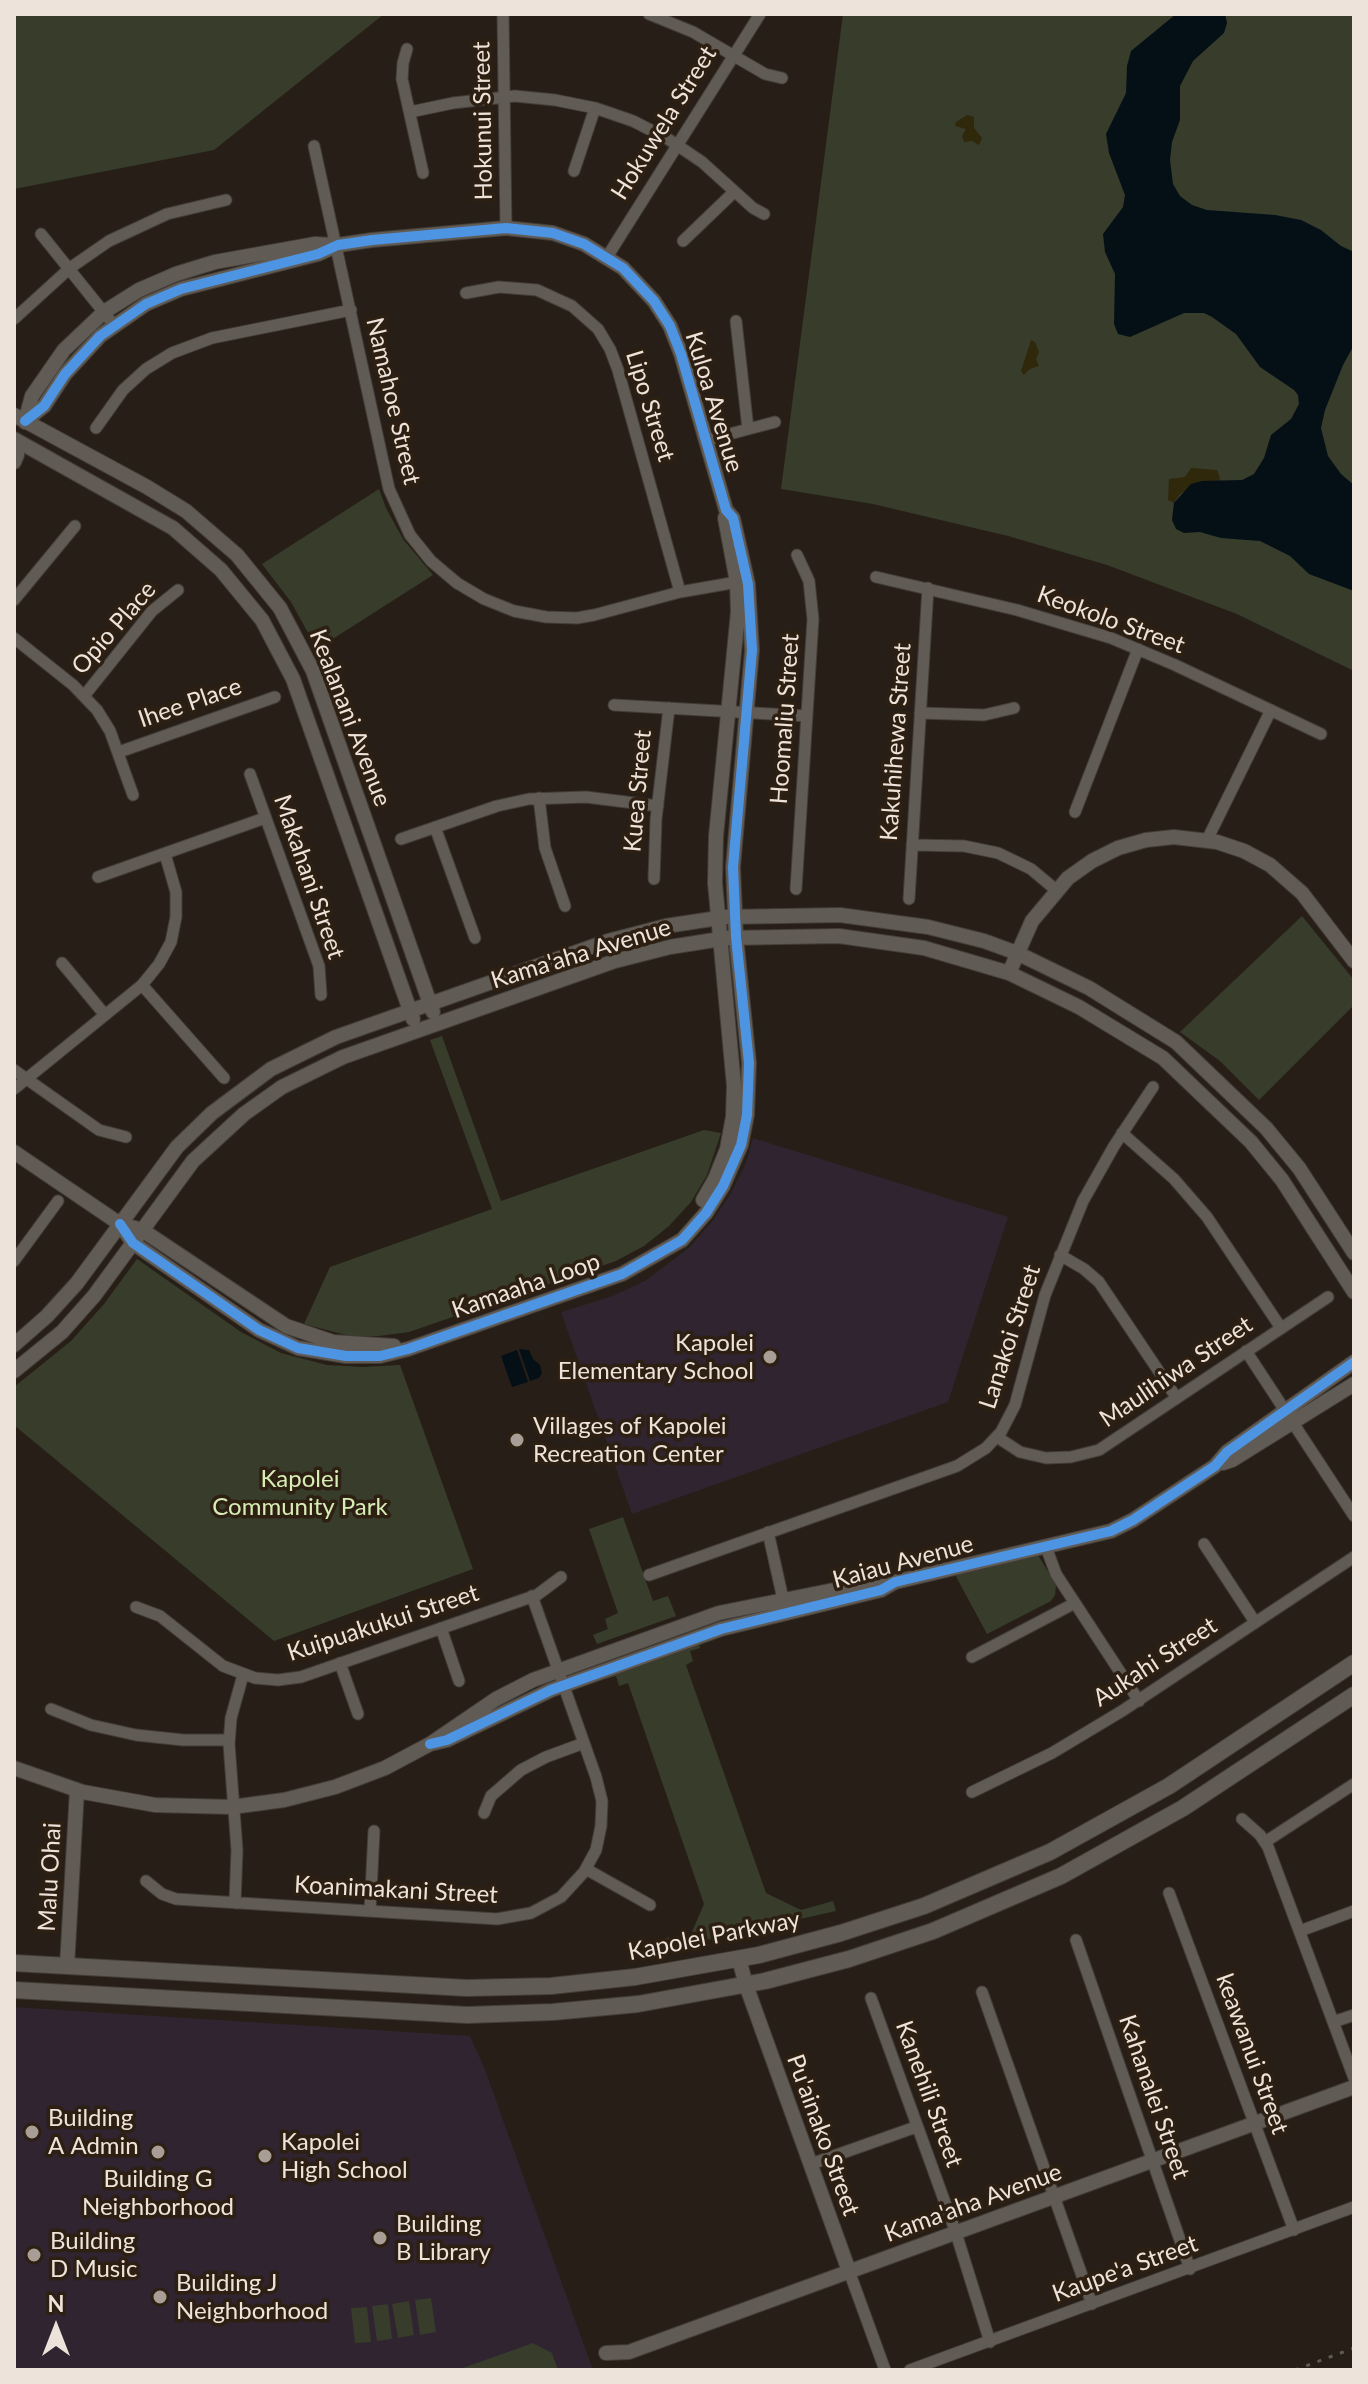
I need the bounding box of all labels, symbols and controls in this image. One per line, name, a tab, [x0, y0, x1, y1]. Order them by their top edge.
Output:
street label: Hokunui Street	[467, 41, 499, 201]
street label: Hokuwela Street	[605, 41, 723, 205]
street label: Namahoe Street	[360, 315, 426, 487]
street label: Kuloa Avenue	[679, 328, 749, 476]
street label: Lipo Street	[619, 347, 681, 465]
street label: Opio Place	[66, 576, 162, 680]
street label: Keokolo Street	[1033, 580, 1189, 660]
street label: Kealanani Avenue	[303, 625, 397, 811]
street label: Hoomaliu Street	[765, 633, 805, 805]
street label: Kakuhihewa Street	[875, 642, 917, 842]
street label: Ihee Place	[135, 672, 245, 734]
street label: Kuea Street	[618, 729, 658, 853]
street label: Makahani Street	[267, 791, 351, 963]
street label: Kama'aha Avenue	[488, 913, 674, 995]
street label: Kamaaha Loop	[448, 1247, 604, 1325]
street label: Lanakoi Street	[973, 1261, 1047, 1413]
street label: Maulihiwa Street	[1094, 1310, 1258, 1434]
place label: Kapolei Elementary School	[558, 1329, 754, 1385]
marker: Kapolei Elementary School	[761, 1348, 779, 1366]
place label: Villages of Kapolei Recreation Center	[533, 1412, 727, 1468]
marker: Villages of Kapolei Recreation Center	[508, 1431, 526, 1449]
park label: Kapolei Community Park	[212, 1465, 388, 1521]
street label: Kaiau Avenue	[830, 1529, 976, 1595]
street label: Kuipuakukui Street	[284, 1578, 482, 1668]
street label: Aukahi Street	[1088, 1611, 1222, 1713]
street label: Malu Ohai	[33, 1822, 67, 1932]
street label: Koanimakani Street	[293, 1870, 499, 1910]
street label: Kapolei Parkway	[626, 1905, 802, 1967]
street label: keawanui Street	[1210, 1970, 1294, 2138]
street label: Kahanalei Street	[1112, 2011, 1196, 2183]
street label: Kanehili Street	[889, 2017, 969, 2171]
street label: Pu'ainako Street	[780, 2050, 866, 2220]
place label: Building A Admin	[48, 2104, 139, 2160]
marker: Building A Admin	[23, 2123, 41, 2141]
place label: Kapolei High School	[281, 2128, 408, 2184]
marker: Building G Neighborhood	[149, 2143, 167, 2161]
marker: Kapolei High School	[256, 2147, 274, 2165]
street label: Kama'aha Avenue	[880, 2158, 1066, 2248]
place label: Building G Neighborhood	[82, 2165, 234, 2221]
place label: Building B Library	[396, 2210, 491, 2266]
place label: Building D Music	[50, 2227, 137, 2283]
marker: Building B Library	[371, 2229, 389, 2247]
street label: Kaupe'a Street	[1048, 2229, 1202, 2309]
marker: Building D Music	[25, 2246, 43, 2264]
place label: Building J Neighborhood	[176, 2269, 328, 2325]
north arrow	[16, 2288, 96, 2368]
marker: Building J Neighborhood	[151, 2288, 169, 2306]
text: N	[48, 2290, 64, 2317]

